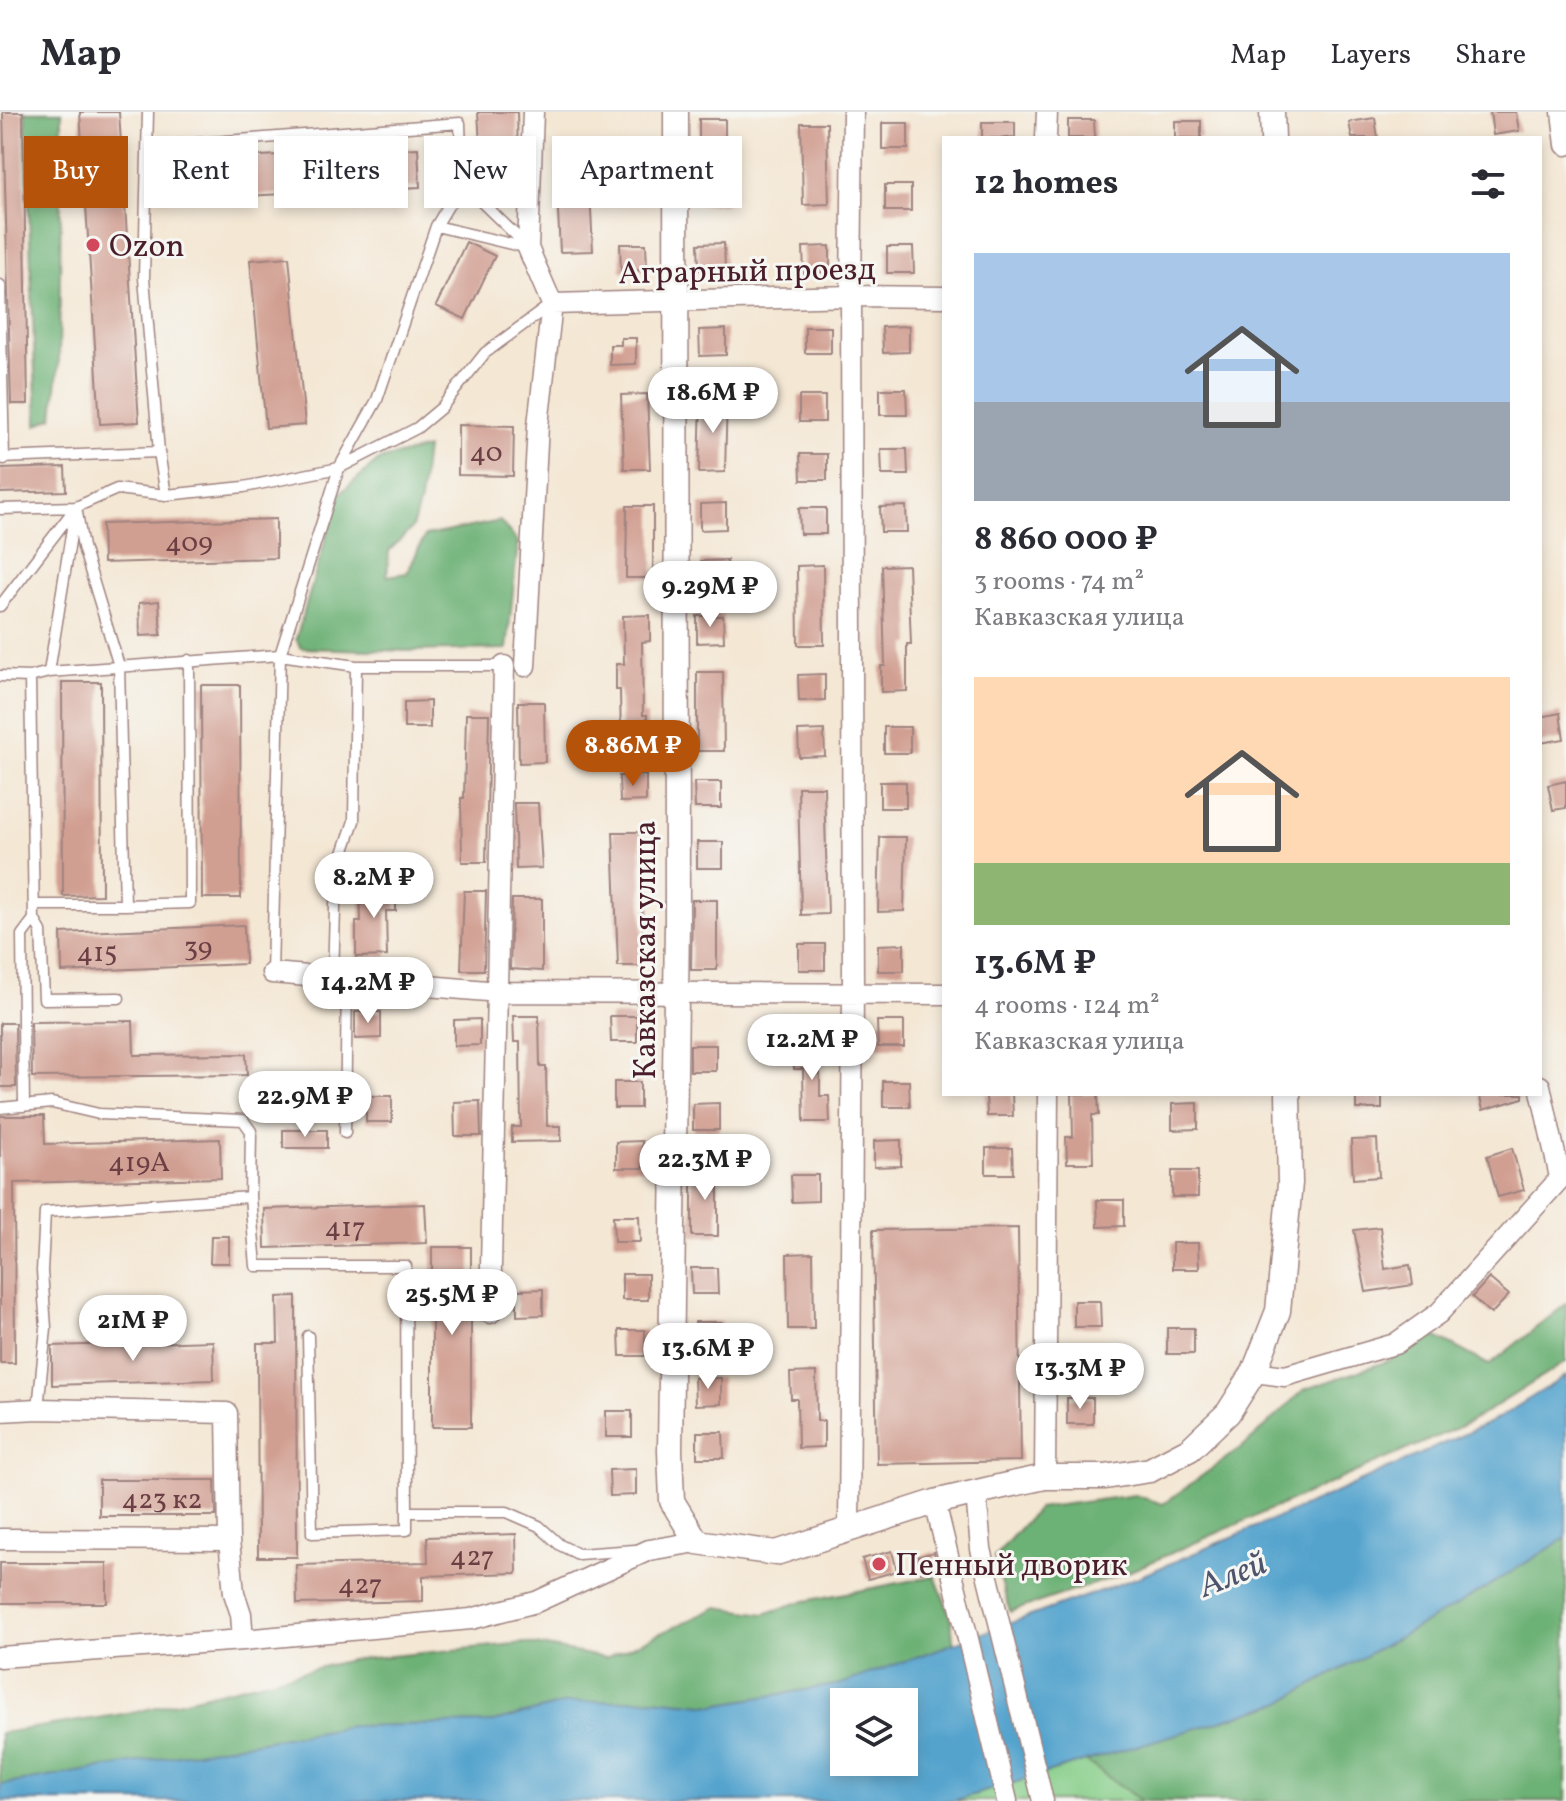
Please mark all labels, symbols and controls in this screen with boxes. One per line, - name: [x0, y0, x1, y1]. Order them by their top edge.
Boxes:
- text: Map: [40, 29, 121, 82]
- text: Map: [1230, 36, 1286, 75]
- text: Layers: [1330, 36, 1411, 75]
- text: Share: [1455, 36, 1526, 75]
- chip: Buy: [24, 136, 128, 208]
- chip: Rent: [144, 136, 258, 208]
- chip: Filters: [274, 136, 408, 208]
- chip: New: [424, 136, 536, 208]
- chip: Apartment: [552, 136, 742, 208]
- text: 12 homes: [974, 161, 1118, 208]
- icon: filters: [1466, 162, 1510, 206]
- place label: Ozon: [109, 226, 185, 270]
- marker: Ozon: [84, 236, 102, 254]
- street label: Аграрный проезд: [618, 249, 876, 297]
- icon: home: [1170, 305, 1314, 449]
- pin: 18.6M ₽: [639, 367, 787, 435]
- text: 18.6M ₽: [666, 375, 760, 411]
- house number: 40: [470, 434, 502, 473]
- text: 8 860 000 ₽: [974, 517, 1158, 564]
- house number: 409: [165, 524, 213, 563]
- pin: 9.29M ₽: [636, 561, 784, 629]
- text: 3 rooms · 74 m²: [974, 564, 1144, 600]
- text: 9.29M ₽: [661, 569, 759, 605]
- text: Кавказская улица: [974, 600, 1185, 636]
- pin: 8.86M ₽: [559, 720, 707, 788]
- text: 8.86M ₽: [584, 728, 682, 764]
- icon: home: [1170, 729, 1314, 873]
- street label: Кавказская улица: [625, 820, 669, 1080]
- pin: 8.2M ₽: [309, 852, 439, 920]
- text: 8.2M ₽: [333, 860, 415, 896]
- house number: 39: [184, 929, 212, 968]
- house number: 415: [76, 934, 118, 973]
- text: 13.6M ₽: [974, 941, 1096, 988]
- pin: 14.2M ₽: [294, 957, 442, 1025]
- text: 14.2M ₽: [320, 965, 416, 1001]
- text: 4 rooms · 124 m²: [974, 988, 1160, 1024]
- pin: 12.2M ₽: [738, 1014, 886, 1082]
- text: 12.2M ₽: [765, 1022, 859, 1058]
- text: Кавказская улица: [974, 1024, 1185, 1060]
- pin: 22.9M ₽: [231, 1071, 379, 1139]
- text: 22.9M ₽: [257, 1079, 353, 1115]
- pin: 22.3M ₽: [631, 1134, 779, 1202]
- text: 22.3M ₽: [657, 1142, 753, 1178]
- house number: 419А: [108, 1144, 170, 1183]
- house number: 417: [324, 1209, 366, 1248]
- pin: 25.5M ₽: [378, 1269, 526, 1337]
- text: 25.5M ₽: [405, 1277, 499, 1313]
- pin: 21M ₽: [77, 1295, 189, 1363]
- text: 21M ₽: [97, 1303, 169, 1339]
- pin: 13.6M ₽: [634, 1323, 782, 1391]
- text: 13.6M ₽: [661, 1331, 755, 1367]
- pin: 13.3M ₽: [1006, 1343, 1154, 1411]
- text: 13.3M ₽: [1034, 1351, 1126, 1387]
- house number: 423 к2: [122, 1481, 202, 1520]
- house number: 427: [450, 1538, 494, 1577]
- water label: Алей: [1191, 1541, 1274, 1611]
- place label: Пенный дворик: [895, 1545, 1128, 1589]
- marker: Пенный дворик: [870, 1555, 888, 1573]
- house number: 427: [338, 1566, 382, 1605]
- map controls: [830, 1688, 918, 1776]
- button: layers: [830, 1688, 918, 1776]

